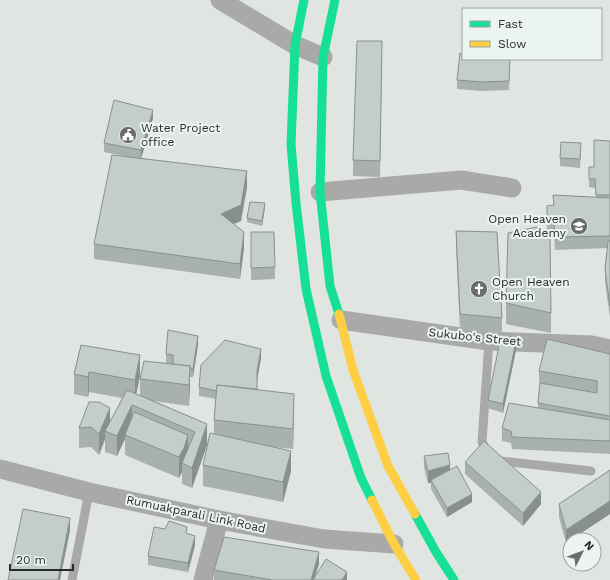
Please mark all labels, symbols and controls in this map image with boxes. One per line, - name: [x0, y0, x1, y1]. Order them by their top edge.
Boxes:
- legend: [462, 8, 602, 60]
- text: Fast: [498, 17, 523, 31]
- text: Slow: [498, 37, 526, 51]
- place label: Water Project office: [141, 121, 220, 149]
- public building icon: Water Project office: [118, 125, 138, 145]
- place label: Open Heaven Academy: [488, 212, 567, 240]
- school or university icon: Open Heaven Academy: [569, 216, 589, 236]
- place label: Open Heaven Church: [492, 275, 570, 303]
- church icon: Open Heaven Church: [469, 279, 489, 299]
- street label: Sukubo's Street: [428, 325, 522, 349]
- street label: Rumuakparali Link Road: [125, 492, 267, 536]
- north arrow: [562, 532, 602, 572]
- text: N: [582, 538, 597, 553]
- scale bar: [10, 546, 73, 572]
- text: 20 m: [16, 553, 46, 567]

